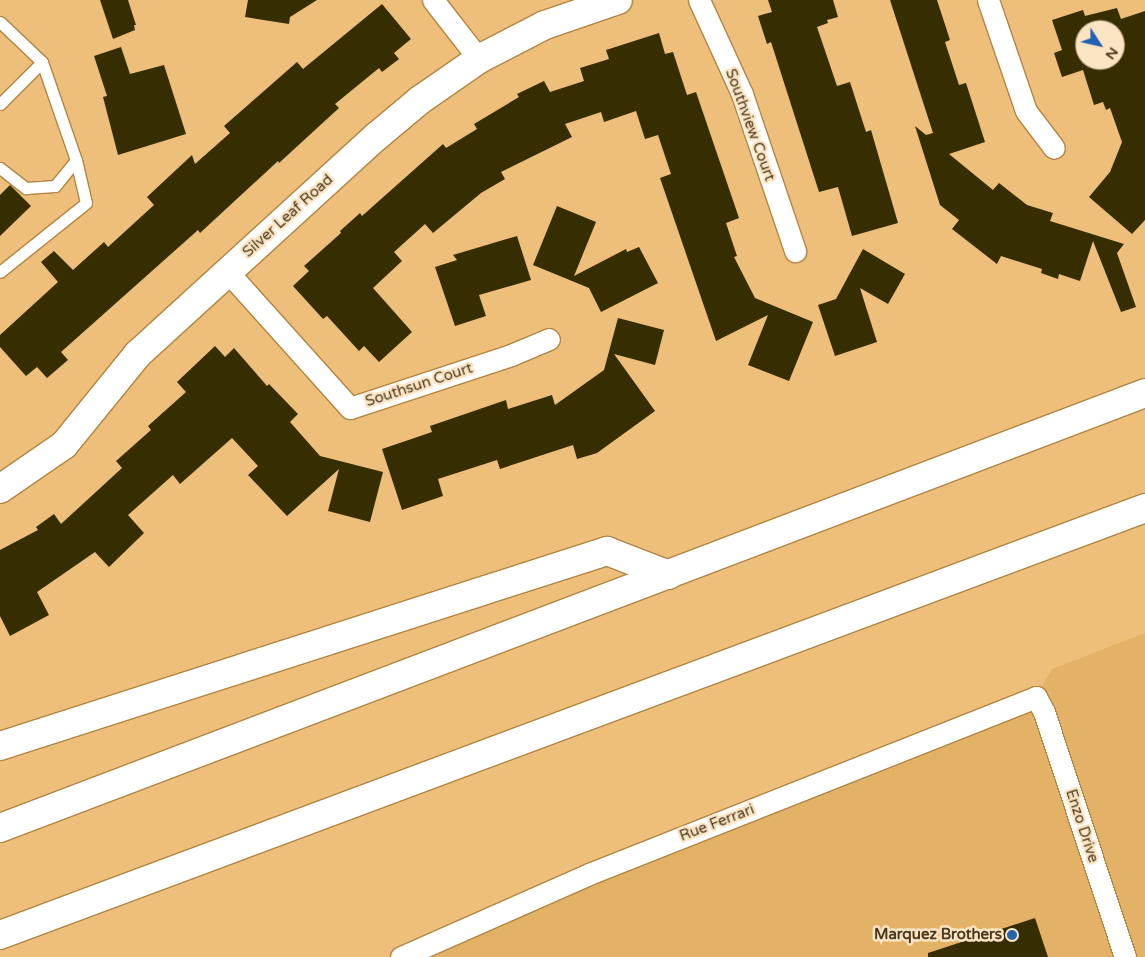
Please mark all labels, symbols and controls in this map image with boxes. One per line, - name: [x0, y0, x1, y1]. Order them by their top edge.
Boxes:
- north arrow: [1075, 20, 1125, 70]
- text: N: [1102, 44, 1122, 63]
- street label: Southview Court: [721, 66, 779, 184]
- street label: Silver Leaf Road: [239, 171, 337, 261]
- street label: Southsun Court: [363, 359, 475, 411]
- street label: Enzo Drive: [1062, 787, 1102, 865]
- street label: Rue Ferrari: [677, 801, 757, 845]
- place label: Marquez Brothers: [874, 926, 1002, 944]
- marker: Marquez Brothers: [1006, 929, 1018, 941]

